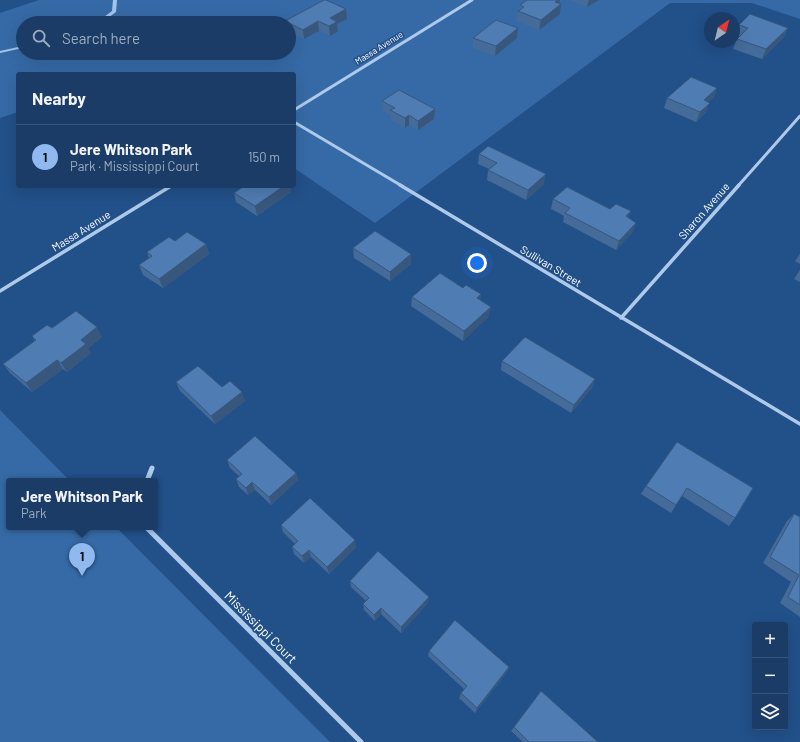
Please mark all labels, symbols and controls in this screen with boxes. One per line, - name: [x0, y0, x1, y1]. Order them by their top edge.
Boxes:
- north arrow: [704, 12, 740, 48]
- search box: [16, 16, 296, 60]
- icon: search: [30, 27, 52, 49]
- street label: Massa Avenue: [353, 28, 405, 67]
- text: Search here: [62, 29, 140, 47]
- text: Nearby: [32, 88, 86, 108]
- text: Jere Whitson Park: [70, 140, 192, 158]
- text: 1: [43, 149, 47, 165]
- text: 150 m: [248, 149, 280, 165]
- text: Park · Mississippi Court: [70, 158, 199, 174]
- street label: Sharon Avenue: [675, 180, 732, 242]
- street label: Massa Avenue: [49, 207, 113, 254]
- street label: Sullivan Street: [518, 242, 584, 289]
- your location: [467, 253, 487, 273]
- popup: [6, 478, 158, 530]
- text: Jere Whitson Park: [21, 487, 143, 505]
- text: Park: [21, 505, 46, 521]
- pin: 1: [69, 543, 95, 576]
- street label: Mississippi Court: [222, 588, 300, 666]
- map controls: [752, 622, 788, 730]
- button: +: [752, 622, 788, 658]
- button: −: [752, 658, 788, 694]
- button: layers: [752, 694, 788, 730]

